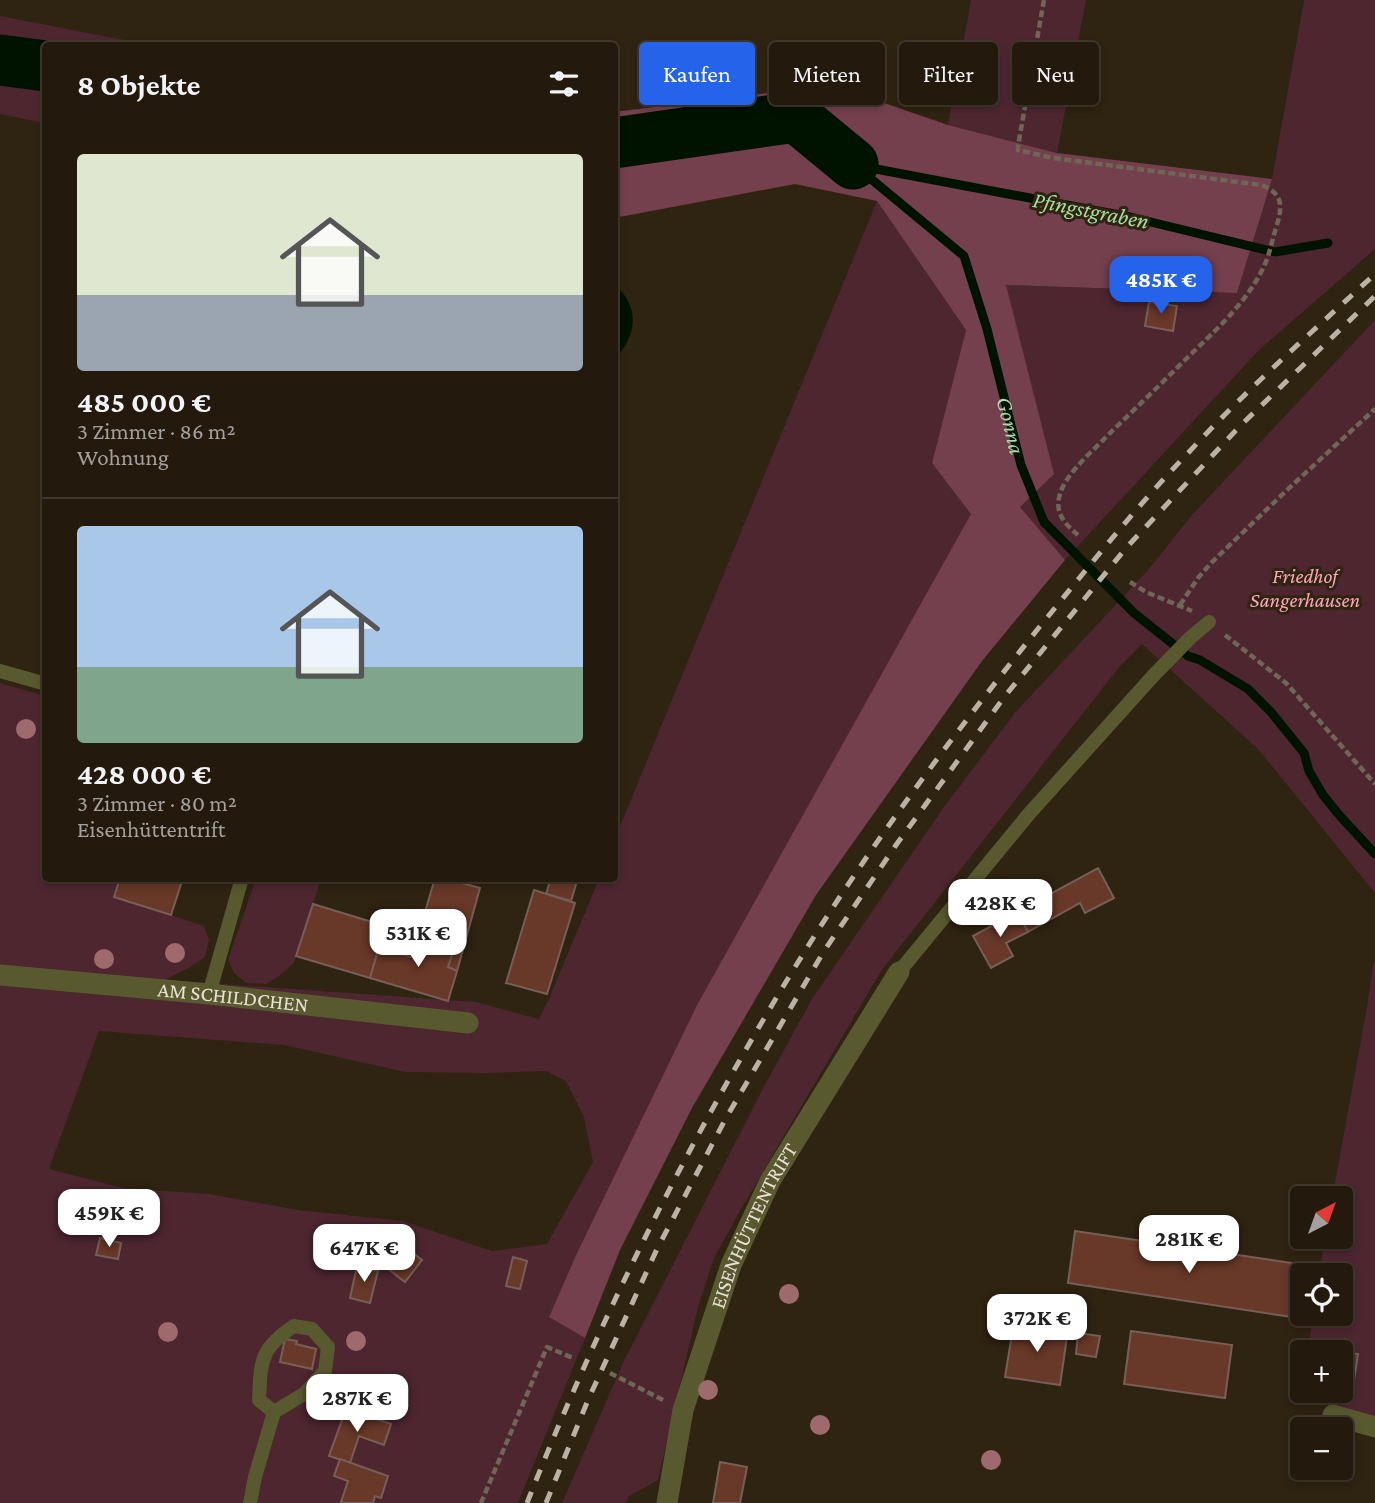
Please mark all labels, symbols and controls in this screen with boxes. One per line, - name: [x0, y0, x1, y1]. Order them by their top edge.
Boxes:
- chip: Kaufen: [639, 42, 755, 105]
- chip: Mieten: [769, 42, 885, 105]
- chip: Filter: [899, 42, 998, 105]
- chip: Neu: [1012, 42, 1099, 105]
- icon: filters: [545, 65, 583, 103]
- text: 8 Objekte: [77, 68, 200, 101]
- water label: Pfingstgraben: [1031, 186, 1151, 234]
- icon: home: [267, 199, 393, 325]
- pin: 485K €: [1104, 256, 1218, 316]
- text: 485K €: [1125, 266, 1197, 292]
- text: 485 000 €: [77, 385, 211, 418]
- water label: Gonna: [991, 394, 1031, 457]
- text: 3 Zimmer · 86 m²: [77, 418, 235, 444]
- text: Wohnung: [77, 444, 169, 470]
- park label: Friedhof Sangerhausen: [1250, 564, 1360, 612]
- icon: home: [267, 571, 393, 697]
- text: 428 000 €: [77, 757, 212, 790]
- text: 3 Zimmer · 80 m²: [77, 790, 237, 816]
- text: Eisenhüttentrift: [77, 816, 225, 842]
- pin: 428K €: [943, 880, 1057, 939]
- text: 428K €: [964, 889, 1036, 915]
- pin: 531K €: [361, 909, 475, 969]
- text: 531K €: [386, 919, 450, 945]
- street label: AM SCHILDCHEN: [156, 977, 310, 1017]
- street label: EISENHÜTTENTRIFT: [705, 1138, 803, 1311]
- north arrow: [1290, 1186, 1353, 1250]
- map controls: [1290, 1186, 1353, 1480]
- pin: 459K €: [52, 1190, 166, 1249]
- text: 459K €: [74, 1199, 144, 1225]
- pin: 281K €: [1132, 1216, 1246, 1275]
- pin: 647K €: [307, 1224, 421, 1284]
- text: 281K €: [1155, 1225, 1223, 1251]
- text: 647K €: [329, 1234, 399, 1260]
- button: locate: [1290, 1263, 1353, 1326]
- pin: 372K €: [980, 1294, 1094, 1354]
- text: 372K €: [1003, 1304, 1071, 1330]
- button: +: [1290, 1340, 1353, 1403]
- pin: 287K €: [300, 1374, 414, 1434]
- text: 287K €: [322, 1384, 392, 1410]
- button: −: [1290, 1417, 1353, 1480]

